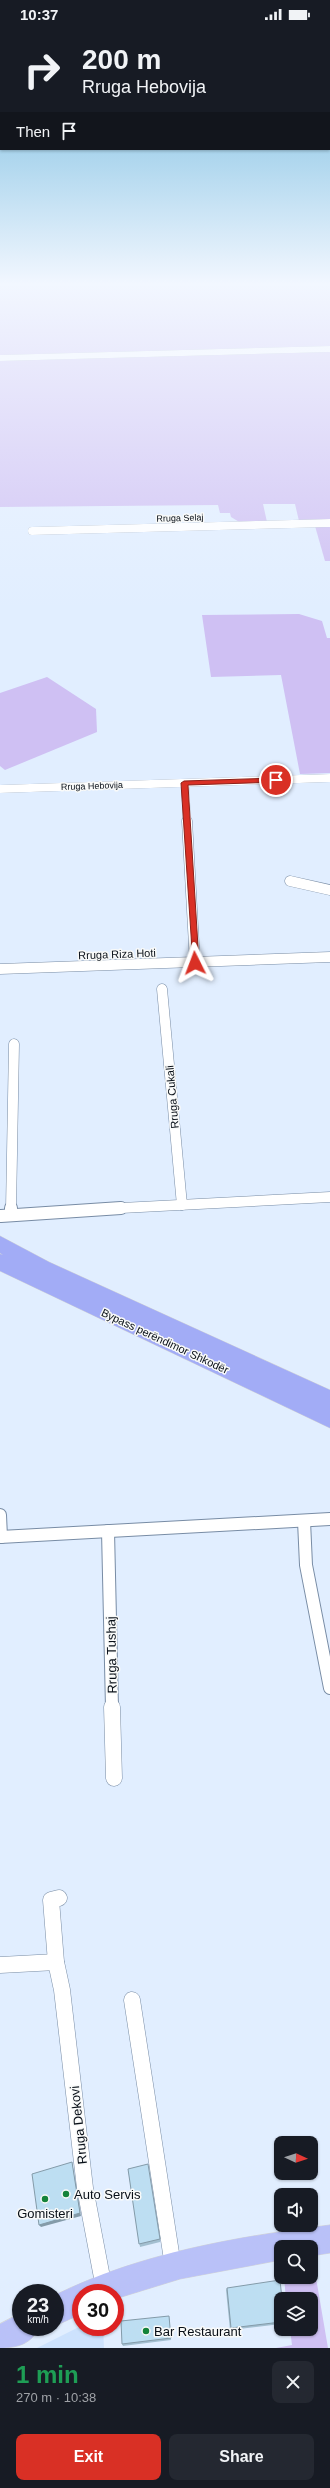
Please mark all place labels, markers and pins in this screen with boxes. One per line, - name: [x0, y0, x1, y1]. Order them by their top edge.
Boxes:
- pin: [259, 763, 293, 797]
- place label: Auto Servis: [74, 2187, 141, 2202]
- marker: Auto Servis: [61, 2189, 71, 2199]
- marker: Gomisteri: [40, 2194, 50, 2204]
- place label: Gomisteri: [17, 2206, 73, 2221]
- place label: Bar Restaurant: [154, 2324, 242, 2339]
- marker: Bar Restaurant: [141, 2326, 151, 2336]

